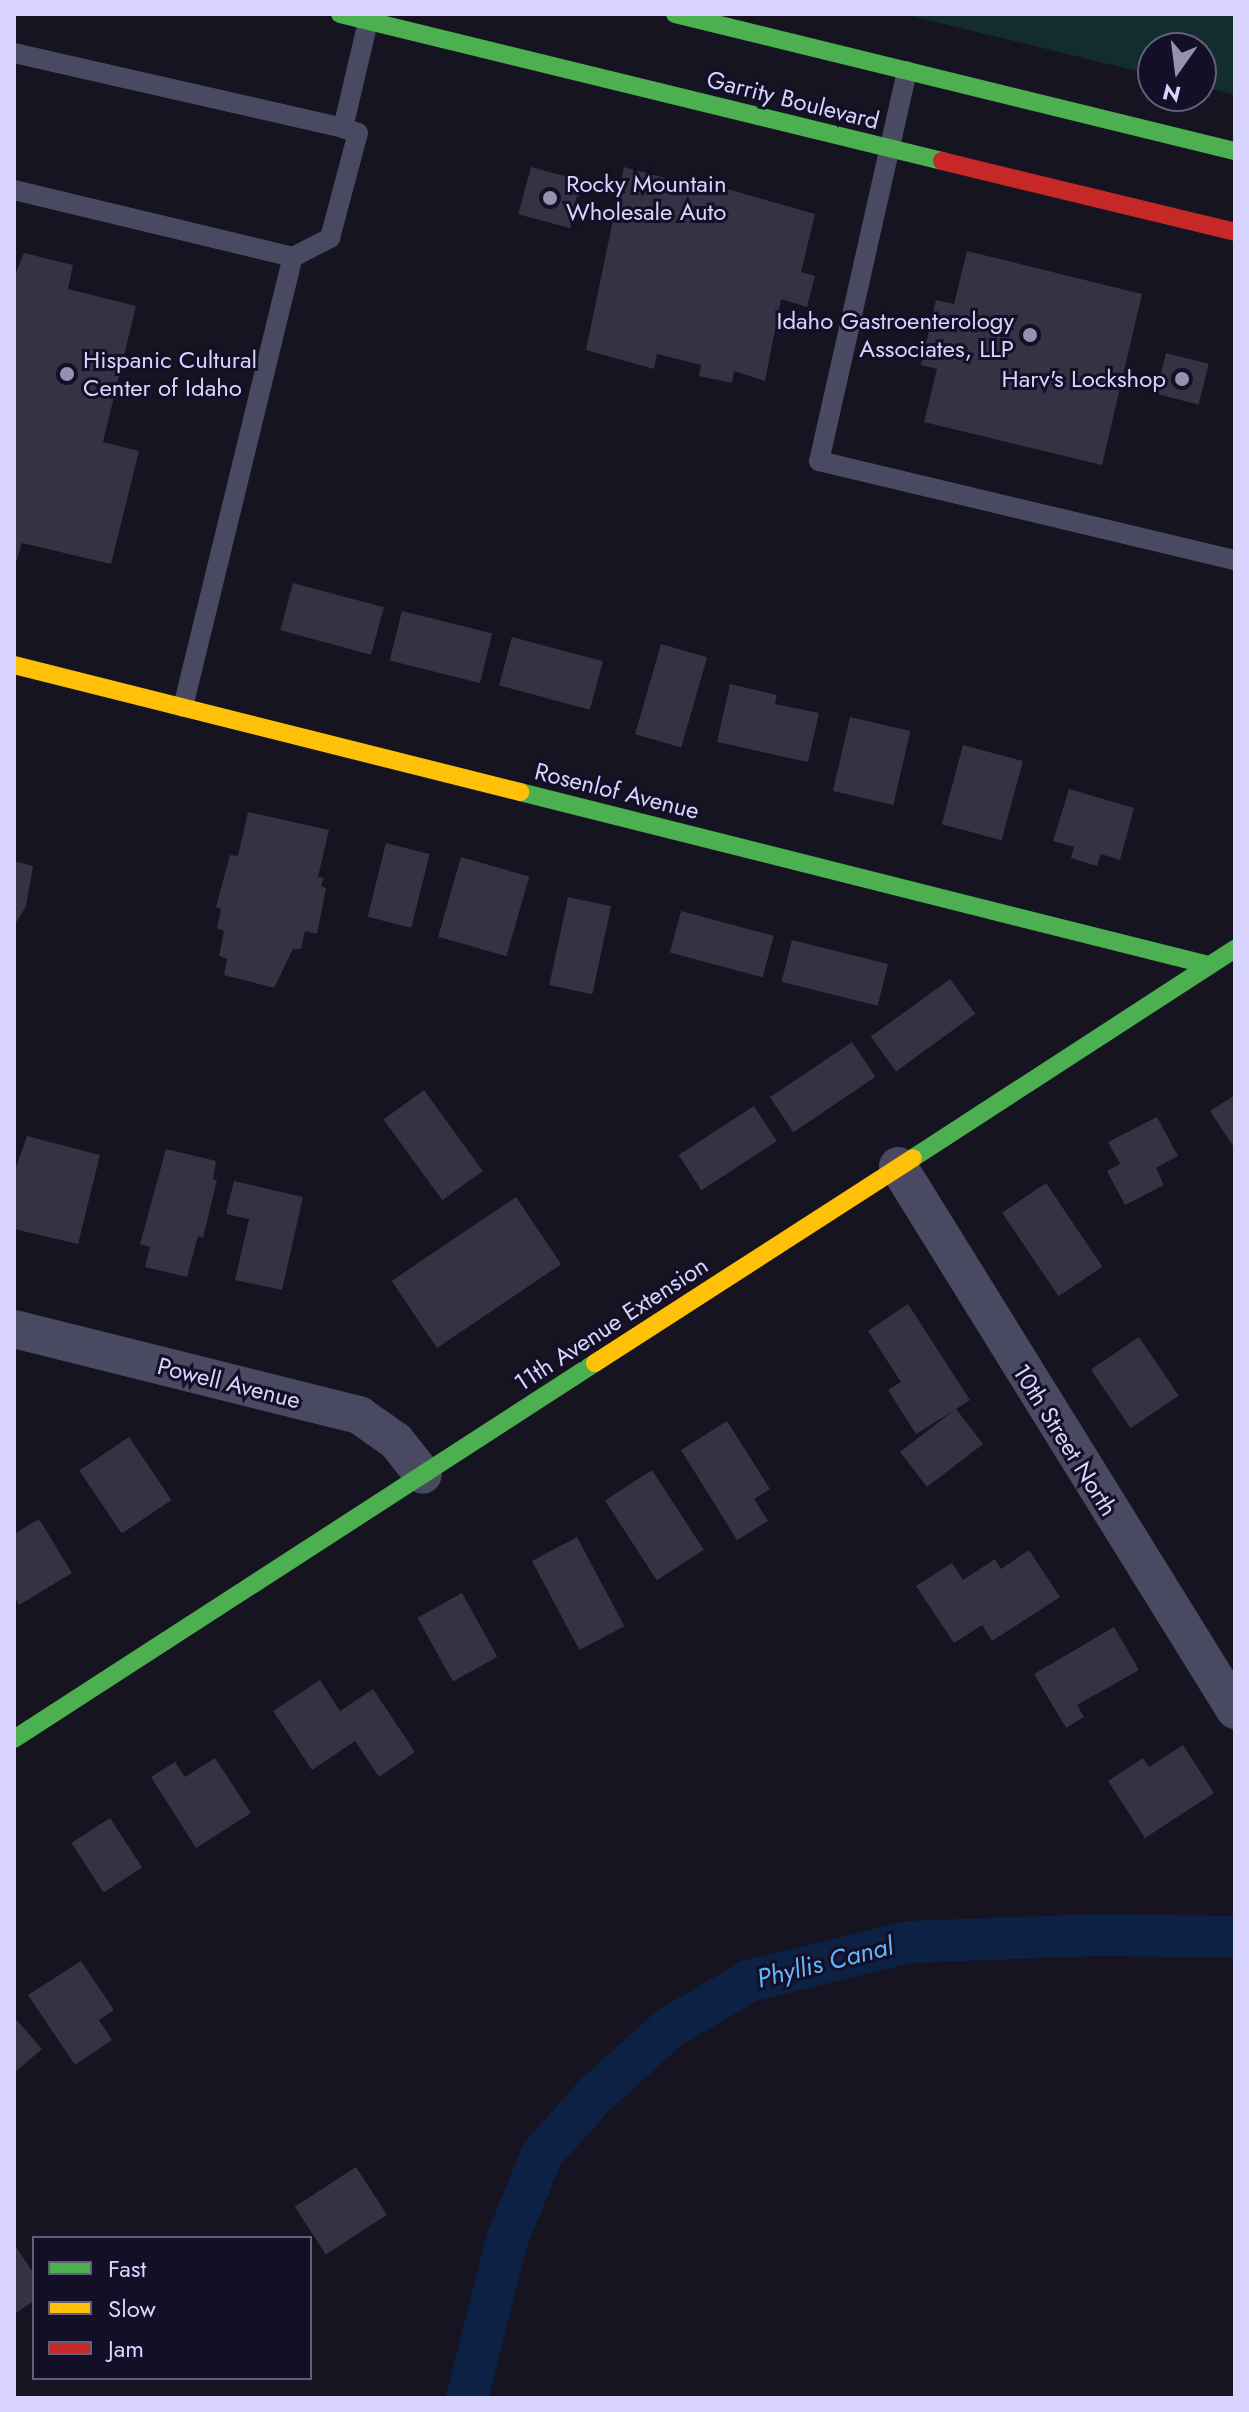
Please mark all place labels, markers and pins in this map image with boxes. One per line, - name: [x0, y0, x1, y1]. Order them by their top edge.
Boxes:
- place label: Rocky Mountain Wholesale Auto: [566, 170, 727, 226]
- marker: Rocky Mountain Wholesale Auto: [541, 189, 559, 207]
- place label: Idaho Gastroenterology Associates, LLP: [777, 307, 1014, 363]
- marker: Idaho Gastroenterology Associates, LLP: [1021, 326, 1039, 344]
- place label: Hispanic Cultural Center of Idaho: [83, 346, 257, 402]
- marker: Hispanic Cultural Center of Idaho: [58, 365, 76, 383]
- place label: Harv's Lockshop: [1001, 365, 1166, 393]
- marker: Harv's Lockshop: [1173, 370, 1191, 388]

